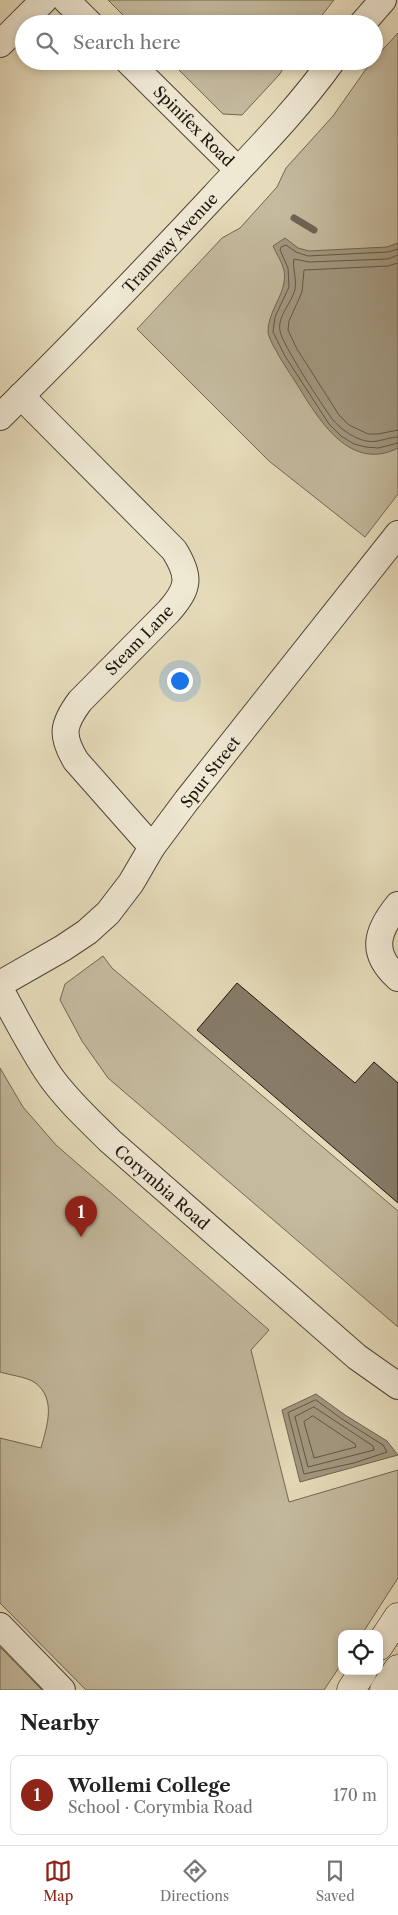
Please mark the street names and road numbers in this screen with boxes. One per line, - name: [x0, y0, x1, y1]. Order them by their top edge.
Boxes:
- street label: Spinifex Road: [149, 81, 239, 171]
- street label: Tramway Avenue: [118, 189, 222, 297]
- street label: Steam Lane: [101, 601, 177, 679]
- street label: Spur Street: [176, 732, 244, 812]
- street label: Corymbia Road: [110, 1140, 214, 1234]

